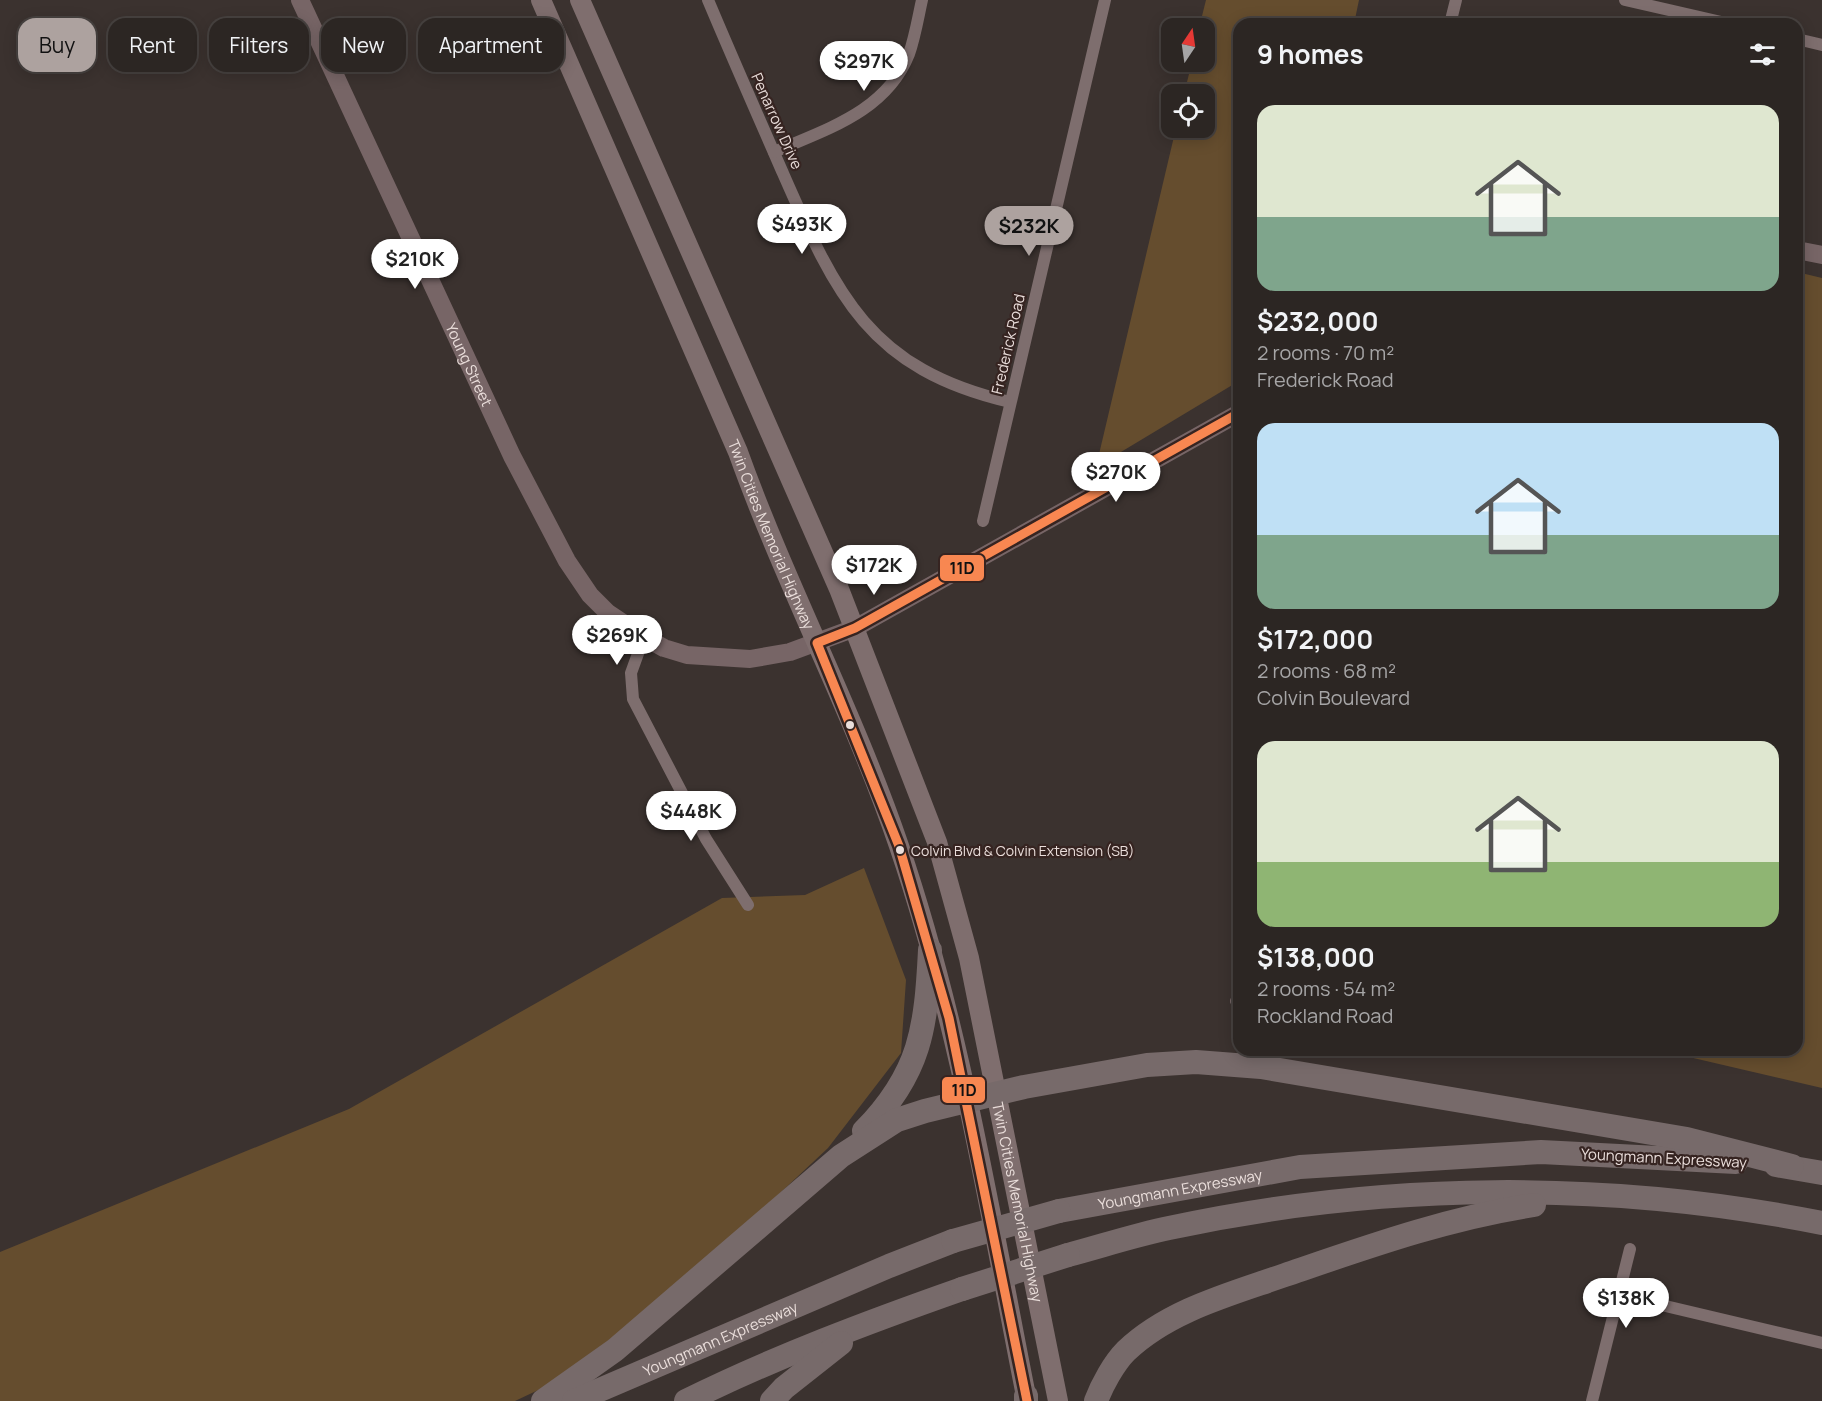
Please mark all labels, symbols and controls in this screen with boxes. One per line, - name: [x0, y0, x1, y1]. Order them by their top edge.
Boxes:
- chip: Buy: [18, 18, 96, 72]
- chip: Rent: [108, 18, 197, 72]
- chip: Filters: [209, 18, 309, 72]
- chip: New: [321, 18, 406, 72]
- chip: Apartment: [418, 18, 564, 72]
- north arrow: [1161, 18, 1215, 72]
- map controls: [1161, 18, 1215, 138]
- text: 9 homes: [1257, 36, 1364, 72]
- icon: filters: [1746, 38, 1779, 71]
- pin: $297K: [822, 41, 906, 92]
- text: $297K: [834, 47, 894, 74]
- street label: Penarrow Drive: [746, 69, 808, 173]
- button: locate: [1161, 84, 1215, 138]
- icon: home: [1464, 144, 1572, 252]
- pin: $493K: [760, 204, 844, 255]
- pin: $232K: [987, 206, 1071, 257]
- text: $493K: [771, 210, 833, 237]
- text: $232K: [999, 212, 1059, 239]
- pin: $210K: [373, 239, 457, 290]
- text: $210K: [385, 245, 445, 272]
- street label: Frederick Road: [986, 292, 1030, 396]
- text: $232,000: [1257, 303, 1379, 339]
- street label: Young Street: [441, 319, 498, 410]
- text: 2 rooms · 70 m²: [1257, 339, 1394, 366]
- text: Frederick Road: [1257, 366, 1394, 393]
- street label: Twin Cities Memorial Highway: [723, 436, 820, 633]
- pin: $270K: [1074, 452, 1158, 503]
- text: $270K: [1085, 458, 1147, 485]
- icon: home: [1464, 462, 1572, 570]
- pin: $172K: [832, 545, 916, 596]
- text: $172K: [846, 551, 902, 578]
- line badge: 11D: [939, 554, 985, 582]
- text: 11D: [949, 557, 975, 579]
- pin: $269K: [575, 615, 659, 666]
- text: $269K: [586, 621, 648, 648]
- text: $172,000: [1257, 621, 1373, 657]
- text: 2 rooms · 68 m²: [1257, 657, 1396, 684]
- text: Colvin Boulevard: [1257, 684, 1410, 711]
- unlabelled marker: [844, 719, 856, 731]
- icon: home: [1464, 780, 1572, 888]
- pin: $448K: [649, 791, 733, 842]
- text: $448K: [660, 797, 722, 824]
- place label: Colvin Blvd & Colvin Extension (SB): [911, 841, 1134, 860]
- marker: Colvin Blvd & Colvin Extension (SB): [894, 844, 906, 856]
- text: $138,000: [1257, 939, 1375, 975]
- text: 2 rooms · 54 m²: [1257, 975, 1395, 1002]
- text: Rockland Road: [1257, 1002, 1393, 1029]
- line badge: 11D: [941, 1076, 986, 1104]
- text: 11D: [951, 1079, 977, 1101]
- street label: Twin Cities Memorial Highway: [988, 1100, 1048, 1304]
- street label: Youngmann Expressway: [1580, 1143, 1748, 1173]
- street label: Youngmann Expressway: [1096, 1164, 1264, 1214]
- pin: $138K: [1584, 1278, 1668, 1329]
- text: $138K: [1597, 1284, 1655, 1311]
- street label: Youngmann Expressway: [640, 1296, 801, 1381]

